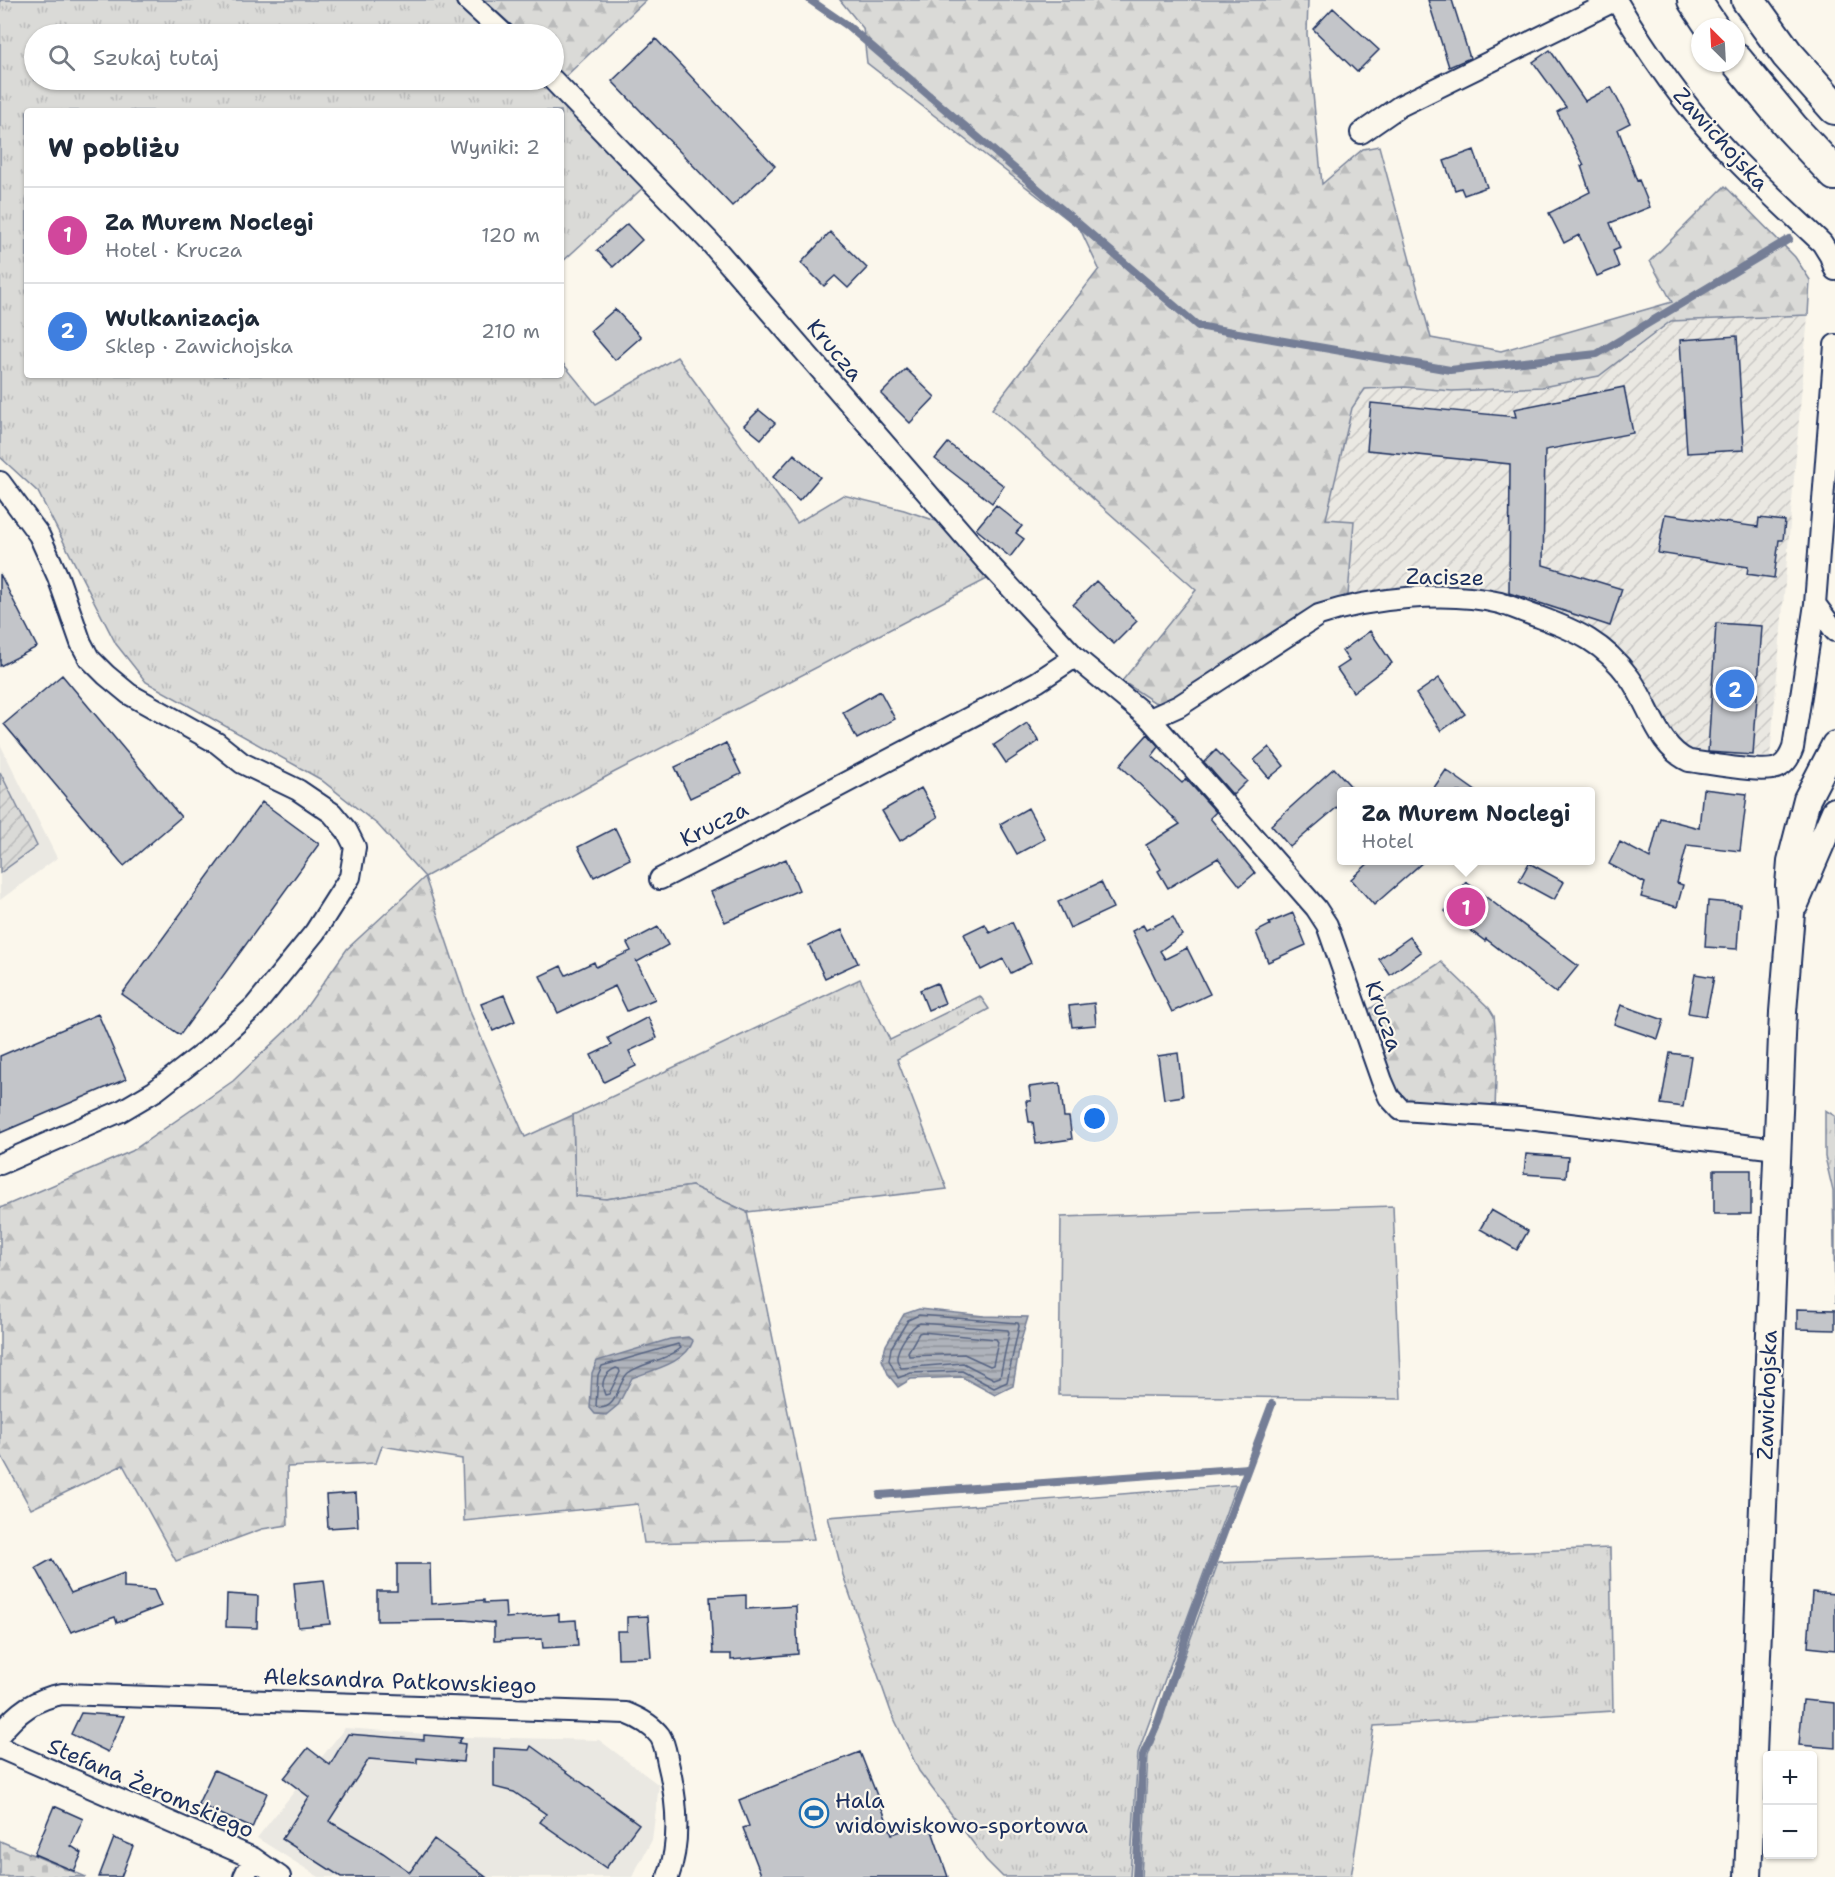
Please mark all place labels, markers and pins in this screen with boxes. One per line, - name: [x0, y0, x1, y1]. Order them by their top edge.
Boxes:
- pin: 2: [1716, 666, 1754, 712]
- pin: 1: [1446, 884, 1486, 930]
- place label: Hala widowiskowo-sportowa: [835, 1786, 1088, 1840]
- sports icon: Hala widowiskowo-sportowa: [798, 1797, 830, 1829]

